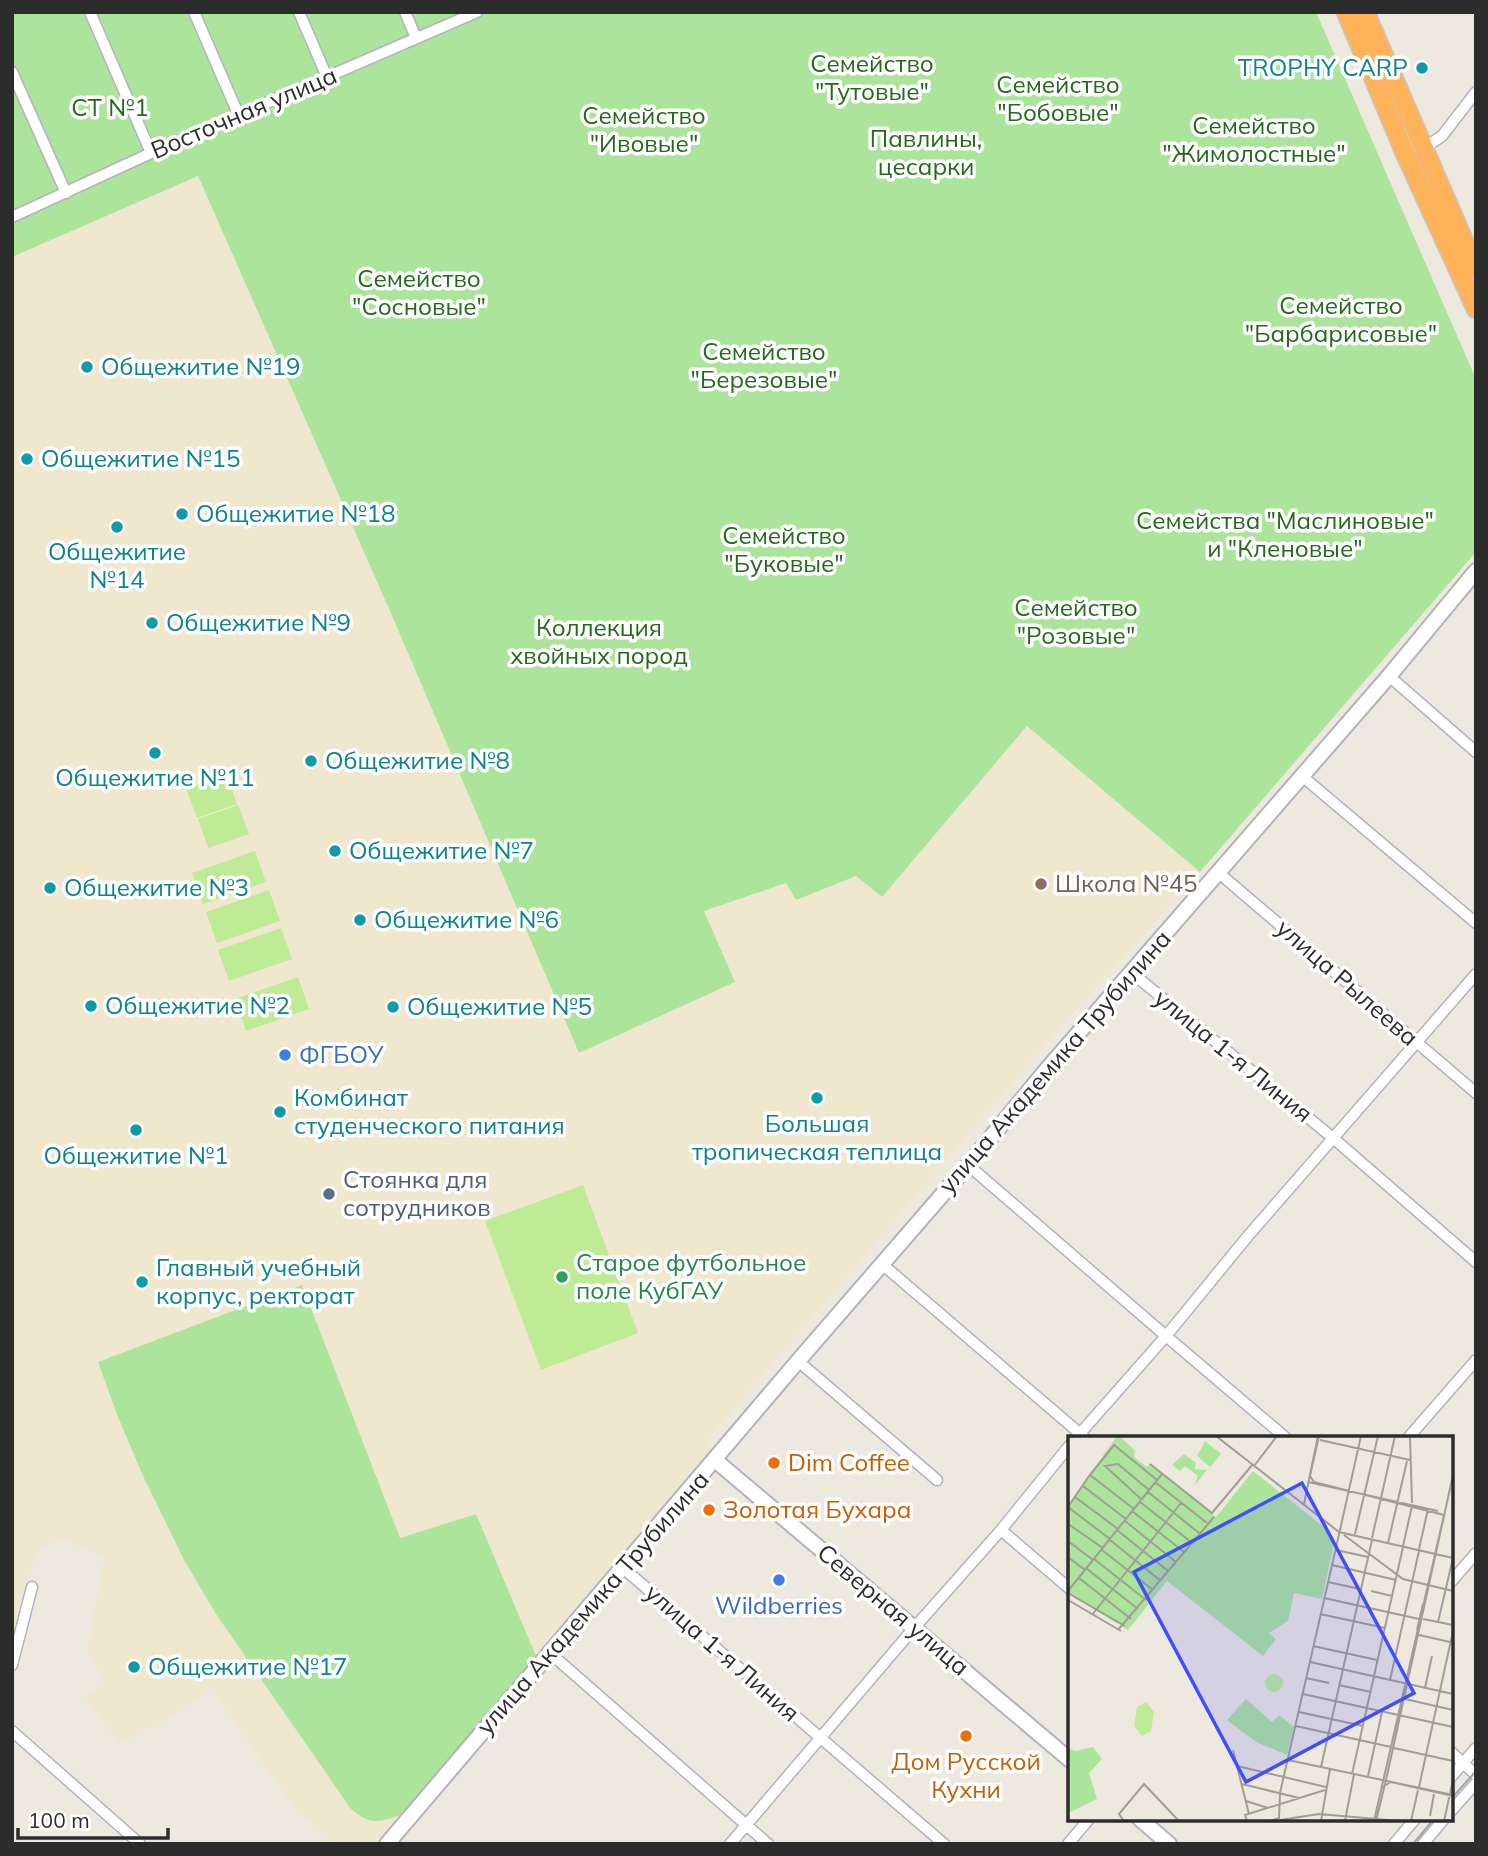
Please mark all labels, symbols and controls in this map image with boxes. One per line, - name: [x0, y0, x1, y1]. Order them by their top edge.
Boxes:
- park label: Семейство "Тутовые": [810, 48, 934, 106]
- place label: TROPHY CARP: [1238, 52, 1408, 82]
- street label: Восточная улица: [146, 59, 341, 165]
- marker: TROPHY CARP: [1414, 60, 1430, 76]
- park label: Семейство "Бобовые": [996, 69, 1120, 127]
- park label: СТ №1: [71, 92, 149, 122]
- park label: Семейство "Ивовые": [582, 100, 706, 158]
- park label: Семейство "Жимолостные": [1162, 110, 1346, 168]
- park label: Павлины, цесарки: [870, 123, 982, 181]
- park label: Семейство "Сосновые": [352, 263, 486, 321]
- park label: Семейство "Барбарисовые": [1245, 290, 1437, 348]
- park label: Семейство "Березовые": [691, 336, 837, 394]
- place label: Общежитие №19: [101, 351, 300, 381]
- marker: Общежитие №19: [79, 359, 95, 375]
- place label: Общежитие №15: [41, 443, 240, 473]
- marker: Общежитие №15: [19, 451, 35, 467]
- place label: Общежитие №18: [196, 498, 395, 528]
- park label: Семейства "Маслиновые" и "Кленовые": [1136, 505, 1434, 563]
- marker: Общежитие №18: [174, 506, 190, 522]
- marker: Общежитие №14: [109, 519, 125, 535]
- park label: Семейство "Буковые": [722, 520, 846, 578]
- place label: Общежитие №14: [48, 536, 186, 594]
- park label: Семейство "Розовые": [1014, 592, 1138, 650]
- place label: Общежитие №9: [166, 607, 351, 637]
- park label: Коллекция хвойных пород: [510, 612, 688, 670]
- marker: Общежитие №9: [144, 615, 160, 631]
- marker: Общежитие №11: [147, 745, 163, 761]
- place label: Общежитие №8: [325, 745, 510, 775]
- marker: Общежитие №8: [303, 753, 319, 769]
- place label: Общежитие №11: [55, 762, 255, 792]
- place label: Общежитие №7: [349, 835, 534, 865]
- marker: Общежитие №7: [327, 843, 343, 859]
- place label: Школа №45: [1055, 868, 1197, 898]
- place label: Общежитие №3: [64, 872, 249, 902]
- marker: Школа №45: [1033, 876, 1049, 892]
- marker: Общежитие №3: [42, 880, 58, 896]
- place label: Общежитие №6: [374, 904, 559, 934]
- marker: Общежитие №6: [352, 912, 368, 928]
- street label: улица Рылеева: [1271, 912, 1425, 1052]
- street label: улица Академика Трубилина: [932, 923, 1177, 1199]
- street label: улица 1-я Линия: [1149, 982, 1319, 1128]
- place label: Общежитие №2: [105, 990, 290, 1020]
- place label: Общежитие №5: [407, 991, 592, 1021]
- marker: Общежитие №2: [83, 998, 99, 1014]
- marker: Общежитие №5: [385, 999, 401, 1015]
- place label: ФГБОУ: [299, 1039, 383, 1069]
- marker: ФГБОУ: [277, 1047, 293, 1063]
- place label: Комбинат студенческого питания: [294, 1082, 565, 1140]
- marker: Большая тропическая теплица: [809, 1090, 825, 1106]
- marker: Комбинат студенческого питания: [272, 1104, 288, 1120]
- place label: Большая тропическая теплица: [692, 1108, 942, 1166]
- marker: Общежитие №1: [128, 1122, 144, 1138]
- place label: Общежитие №1: [44, 1140, 228, 1170]
- place label: Стоянка для сотрудников: [343, 1164, 491, 1222]
- marker: Стоянка для сотрудников: [321, 1186, 337, 1202]
- place label: Старое футбольное поле КубГАУ: [576, 1247, 806, 1305]
- place label: Главный учебный корпус, ректорат: [156, 1252, 361, 1310]
- marker: Старое футбольное поле КубГАУ: [554, 1269, 570, 1285]
- marker: Главный учебный корпус, ректорат: [134, 1274, 150, 1290]
- inset map: [1068, 1436, 1453, 1821]
- place label: Dim Coffee: [788, 1447, 910, 1477]
- marker: Dim Coffee: [766, 1455, 782, 1471]
- street label: улица Академика Трубилина: [470, 1464, 715, 1740]
- place label: Золотая Бухара: [723, 1494, 911, 1524]
- marker: Золотая Бухара: [701, 1502, 717, 1518]
- street label: Северная улица: [812, 1537, 976, 1682]
- marker: Wildberries: [771, 1572, 787, 1588]
- street label: улица 1-я Линия: [639, 1577, 806, 1727]
- place label: Wildberries: [715, 1590, 843, 1620]
- place label: Общежитие №17: [148, 1651, 347, 1681]
- marker: Общежитие №17: [126, 1659, 142, 1675]
- marker: Дом Русской Кухни: [958, 1728, 974, 1744]
- place label: Дом Русской Кухни: [891, 1746, 1041, 1804]
- scale bar: [18, 1797, 168, 1841]
- text: 100 m: [28, 1807, 90, 1833]

